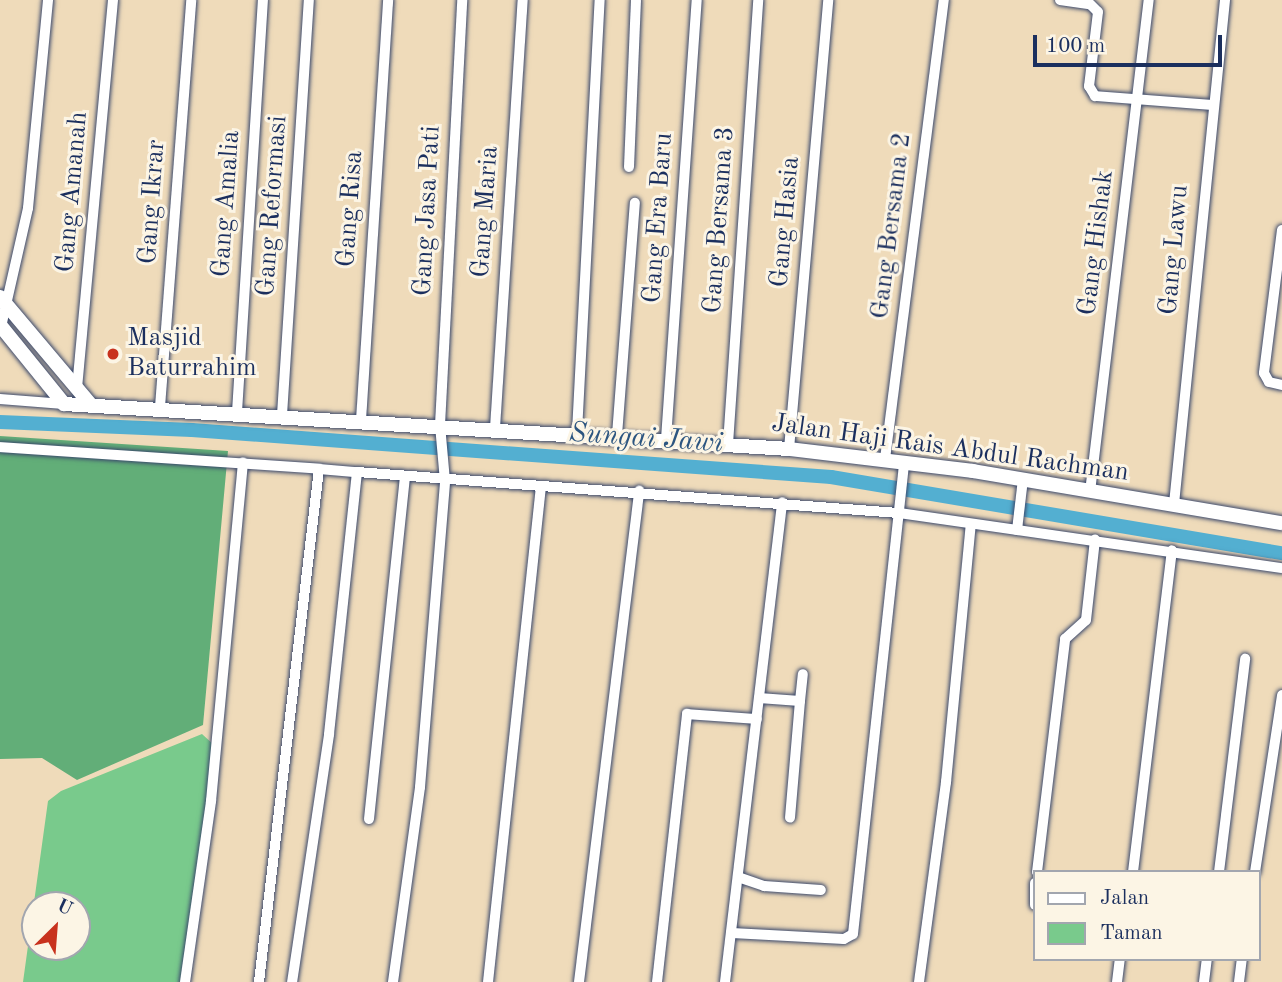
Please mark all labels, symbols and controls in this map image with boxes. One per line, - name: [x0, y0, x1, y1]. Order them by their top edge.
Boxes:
- scale bar: [1037, 21, 1226, 65]
- text: 100 m: [1046, 36, 1105, 57]
- street label: Gang Amanah: [50, 110, 96, 274]
- street label: Gang Reformasi: [251, 114, 295, 298]
- street label: Gang Jasa Pati: [408, 125, 448, 297]
- street label: Gang Bersama 3: [698, 125, 742, 315]
- street label: Gang Amalia: [206, 130, 248, 278]
- street label: Gang Bersama 2: [865, 131, 919, 321]
- street label: Gang Era Baru: [637, 132, 681, 304]
- street label: Gang Ikrar: [133, 139, 173, 265]
- street label: Gang Maria: [466, 145, 506, 279]
- street label: Gang Risa: [331, 150, 371, 268]
- street label: Gang Hasia: [765, 155, 807, 289]
- street label: Gang Hishak: [1073, 169, 1121, 317]
- street label: Gang Lawu: [1154, 184, 1196, 316]
- place label: Masjid Baturrahim: [127, 323, 257, 384]
- marker: Masjid Baturrahim: [105, 346, 121, 362]
- street label: Jalan Haji Rais Abdul Rachman: [769, 408, 1131, 490]
- water label: Sungai Jawi: [568, 417, 724, 461]
- legend: [1034, 870, 1261, 961]
- text: Jalan: [1100, 888, 1149, 909]
- north arrow: [21, 891, 91, 961]
- text: U: [53, 897, 75, 920]
- text: Taman: [1100, 923, 1163, 944]

